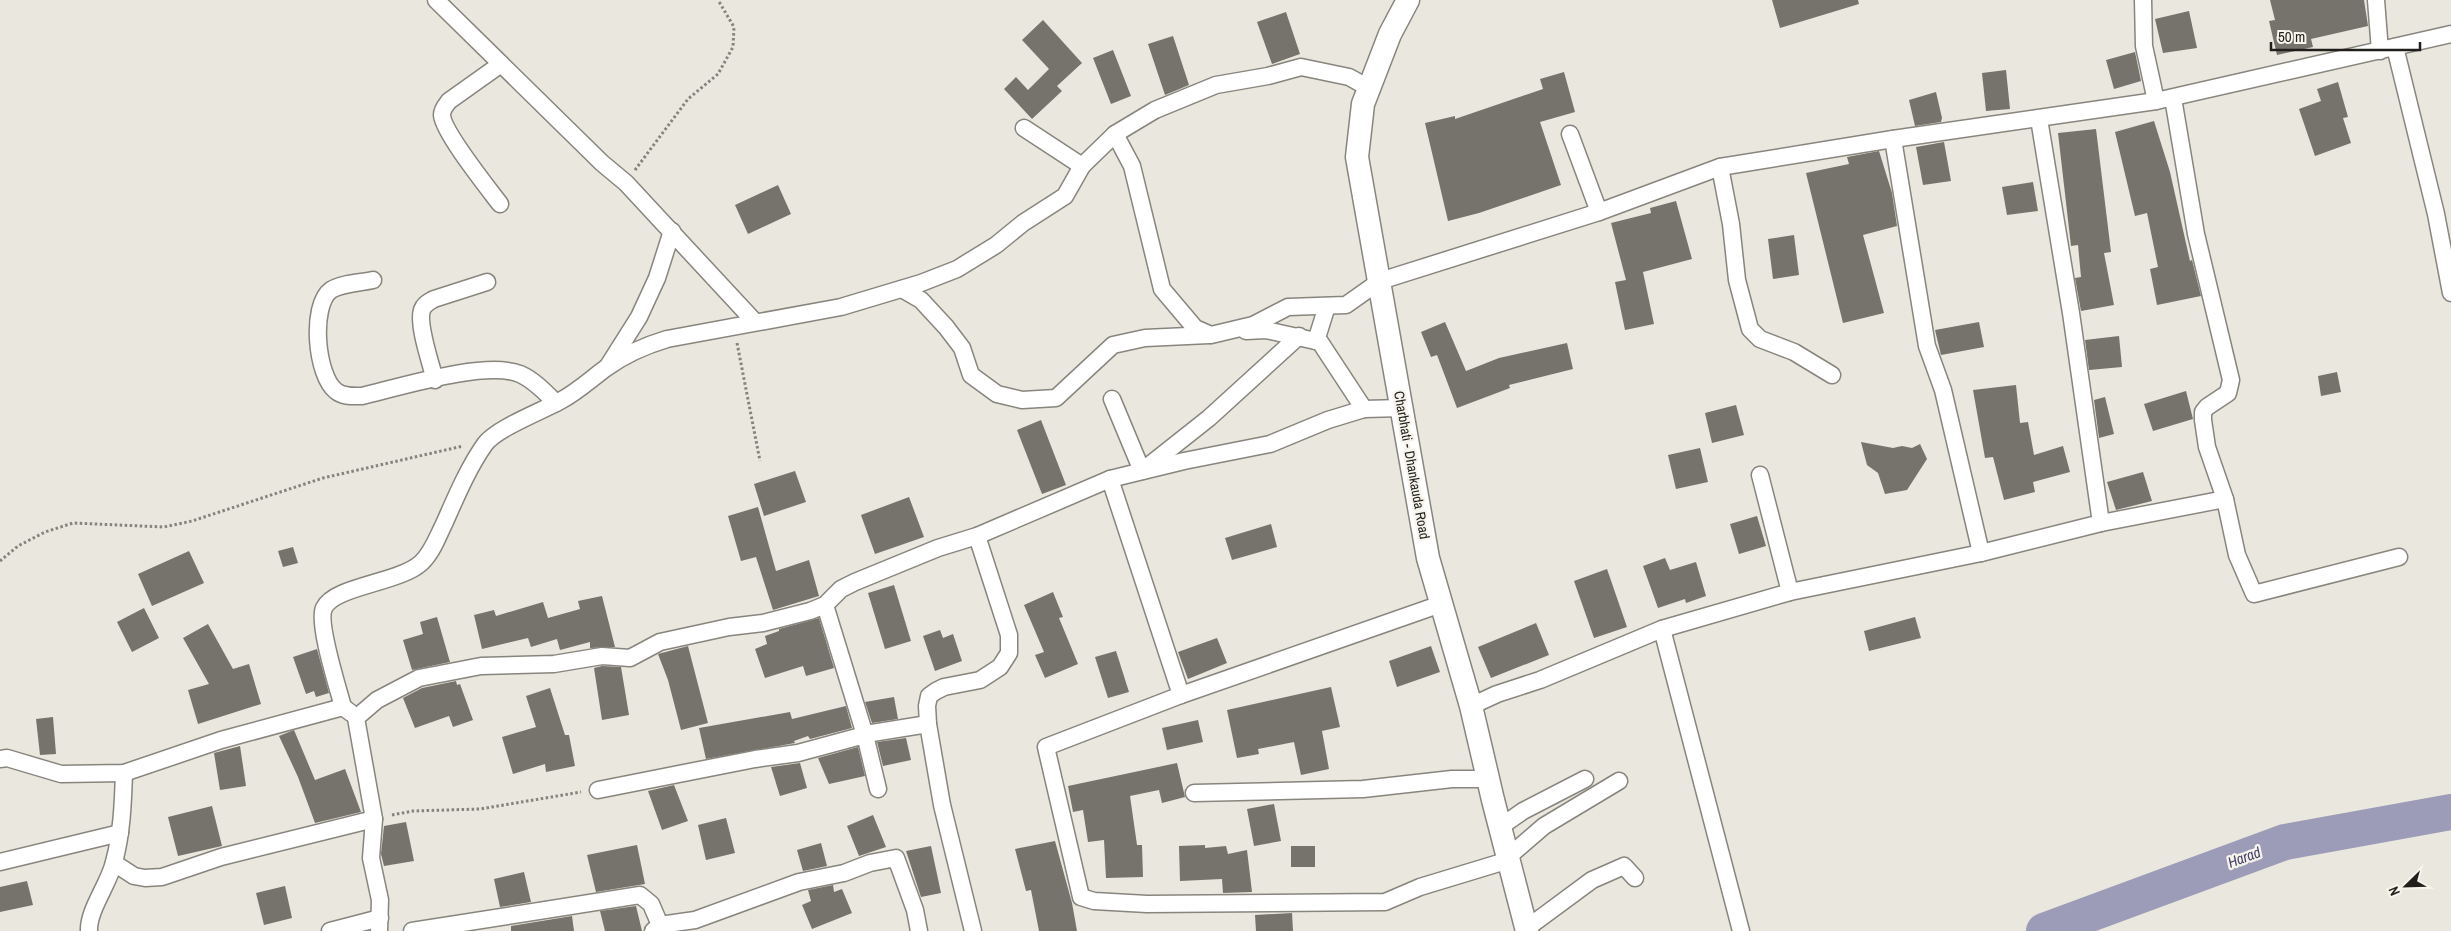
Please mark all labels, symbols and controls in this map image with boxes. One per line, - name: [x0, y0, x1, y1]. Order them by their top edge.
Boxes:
- scale bar: [2271, 20, 2420, 52]
- text: 50 m: [2278, 26, 2305, 47]
- street label: Charbhati - Dhankauda Road: [1390, 390, 1434, 540]
- water label: Harad: [2225, 841, 2263, 873]
- north arrow: [2381, 861, 2431, 911]
- text: N: [2384, 884, 2404, 898]

